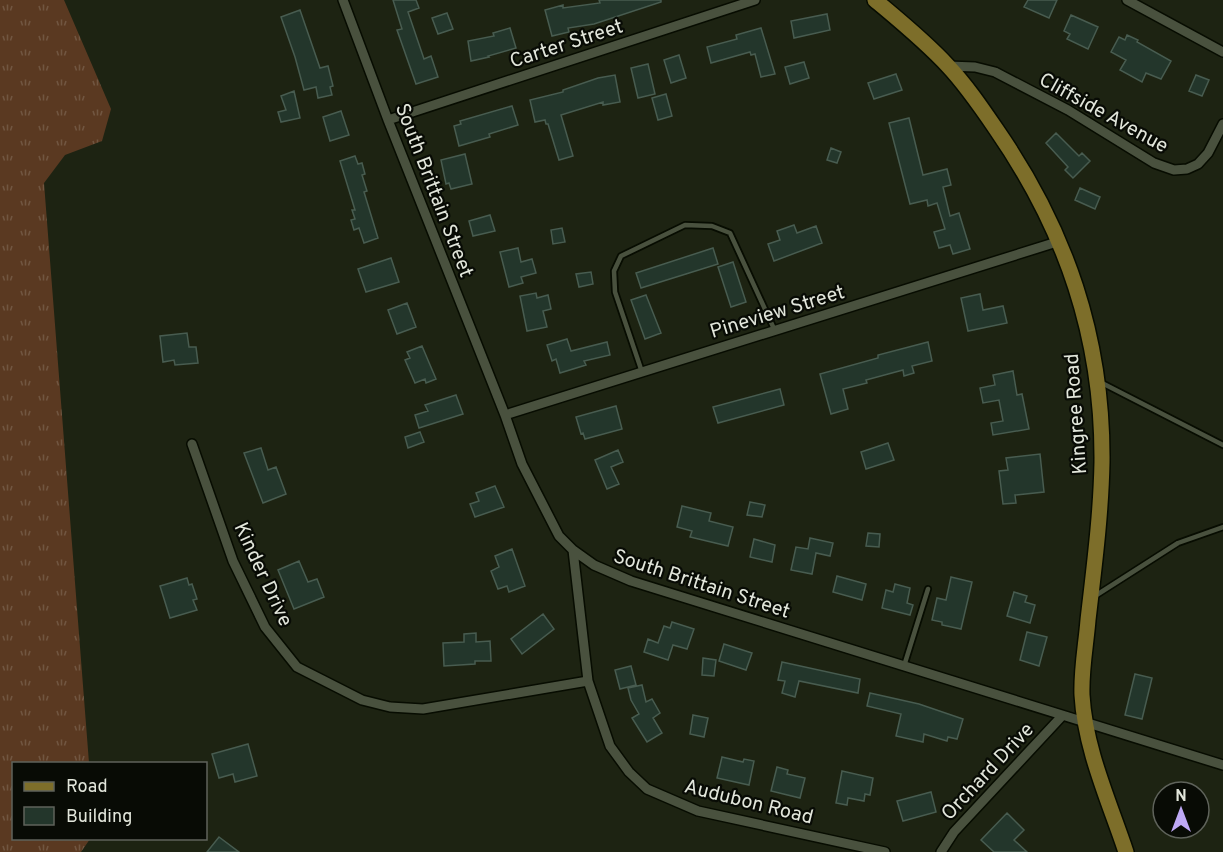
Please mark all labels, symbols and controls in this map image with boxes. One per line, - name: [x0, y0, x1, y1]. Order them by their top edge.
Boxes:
- street label: Carter Street: [507, 14, 627, 75]
- street label: Cliffside Avenue: [1034, 67, 1172, 160]
- street label: South Brittain Street: [388, 100, 478, 281]
- street label: Pineview Street: [707, 280, 848, 346]
- street label: Kingree Road: [1060, 352, 1094, 475]
- street label: Kinder Drive: [227, 519, 298, 631]
- street label: South Brittain Street: [610, 544, 793, 626]
- street label: Orchard Drive: [936, 718, 1040, 827]
- legend: [12, 762, 207, 840]
- street label: Audubon Road: [681, 774, 816, 832]
- text: Road: [66, 776, 108, 799]
- north arrow: [1151, 780, 1211, 840]
- text: N: [1175, 787, 1187, 807]
- text: Building: [66, 806, 132, 829]

